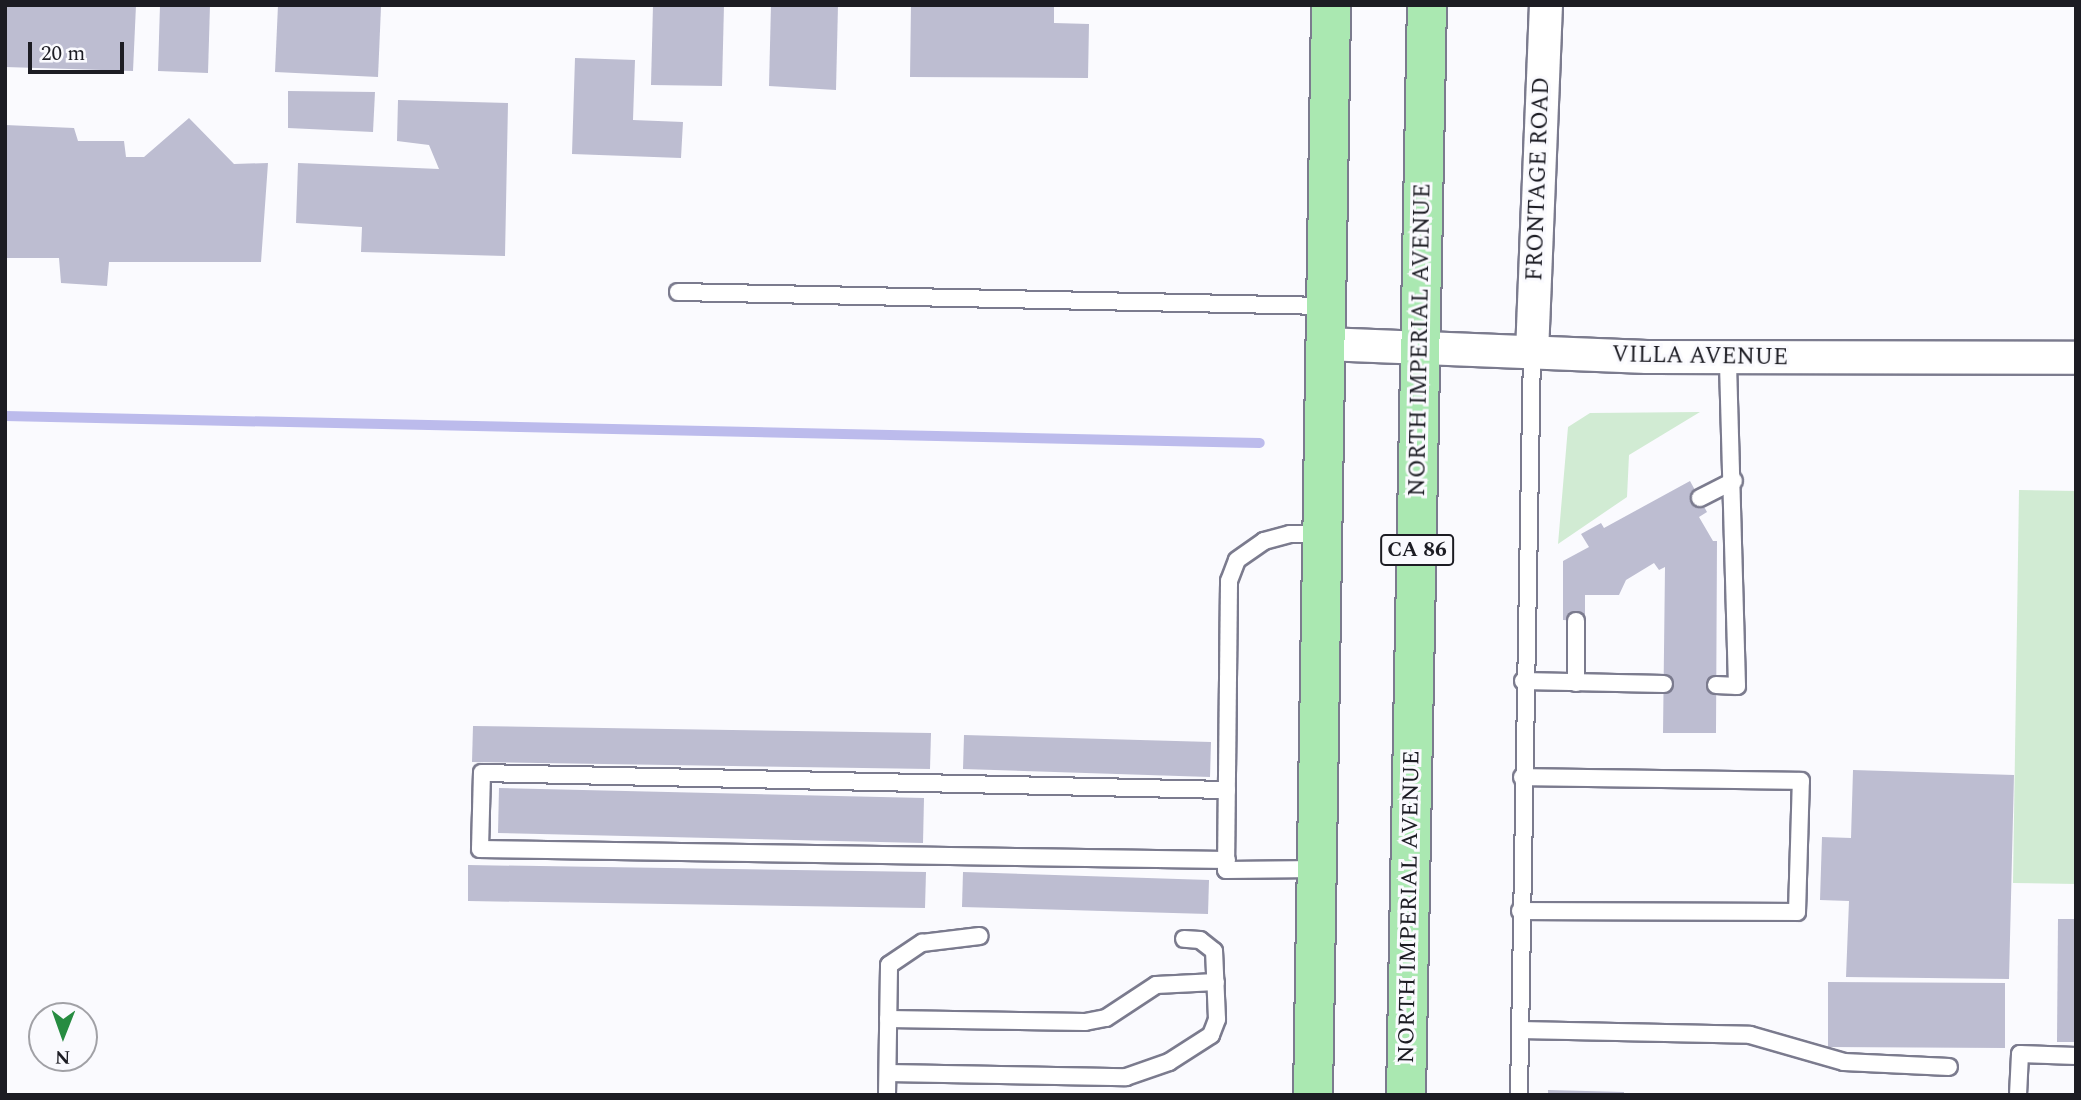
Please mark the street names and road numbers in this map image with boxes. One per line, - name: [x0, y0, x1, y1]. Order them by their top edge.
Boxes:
- street label: FRONTAGE ROAD: [1522, 76, 1556, 282]
- street label: NORTH IMPERIAL AVENUE: [1404, 183, 1438, 497]
- street label: VILLA AVENUE: [1612, 342, 1788, 372]
- road number: CA 86: [1378, 532, 1456, 568]
- street label: NORTH IMPERIAL AVENUE: [1393, 750, 1427, 1064]

